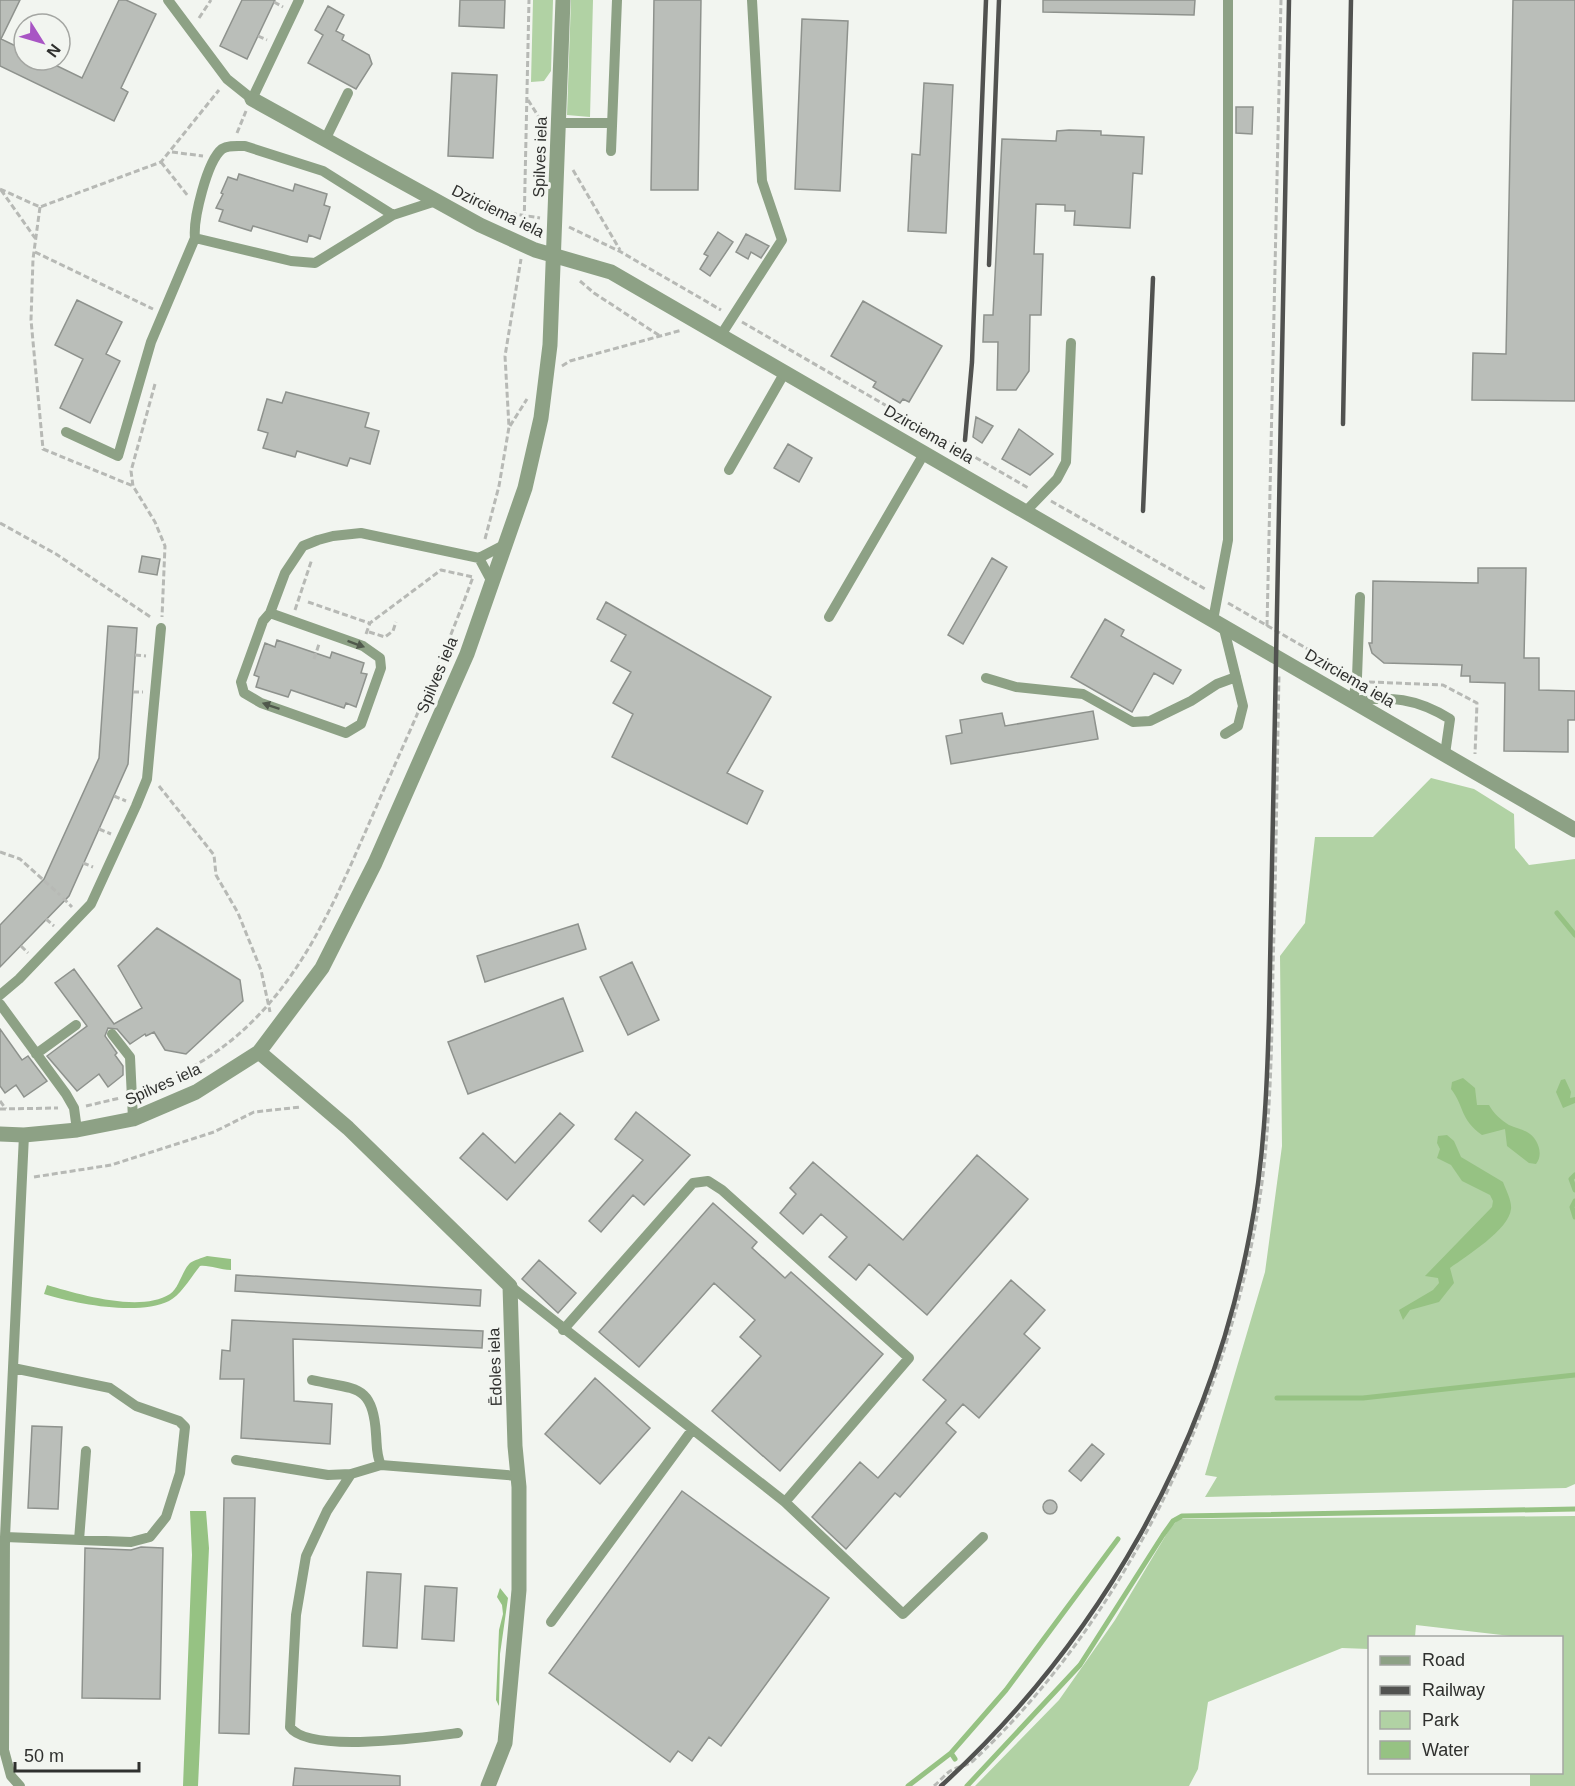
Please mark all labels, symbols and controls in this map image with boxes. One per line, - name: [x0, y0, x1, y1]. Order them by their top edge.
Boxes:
- north arrow: [12, 12, 72, 72]
- text: N: [43, 41, 64, 60]
- street label: Spilves iela: [530, 116, 550, 198]
- street label: Dzirciema iela: [449, 181, 547, 241]
- street label: Dzirciema iela: [881, 402, 977, 467]
- street label: Spilves iela: [413, 634, 461, 716]
- one-way arrow: [347, 640, 365, 649]
- street label: Dzirciema iela: [1302, 646, 1398, 711]
- one-way arrow: [262, 701, 280, 711]
- street label: Spilves iela: [123, 1060, 204, 1108]
- street label: Ēdoles iela: [485, 1327, 505, 1406]
- legend: [1368, 1636, 1563, 1774]
- text: Road: [1422, 1650, 1465, 1670]
- text: Railway: [1422, 1680, 1485, 1700]
- text: Park: [1422, 1710, 1460, 1730]
- scale bar: [15, 1735, 140, 1773]
- text: Water: [1422, 1740, 1469, 1760]
- text: 50 m: [24, 1746, 64, 1766]

